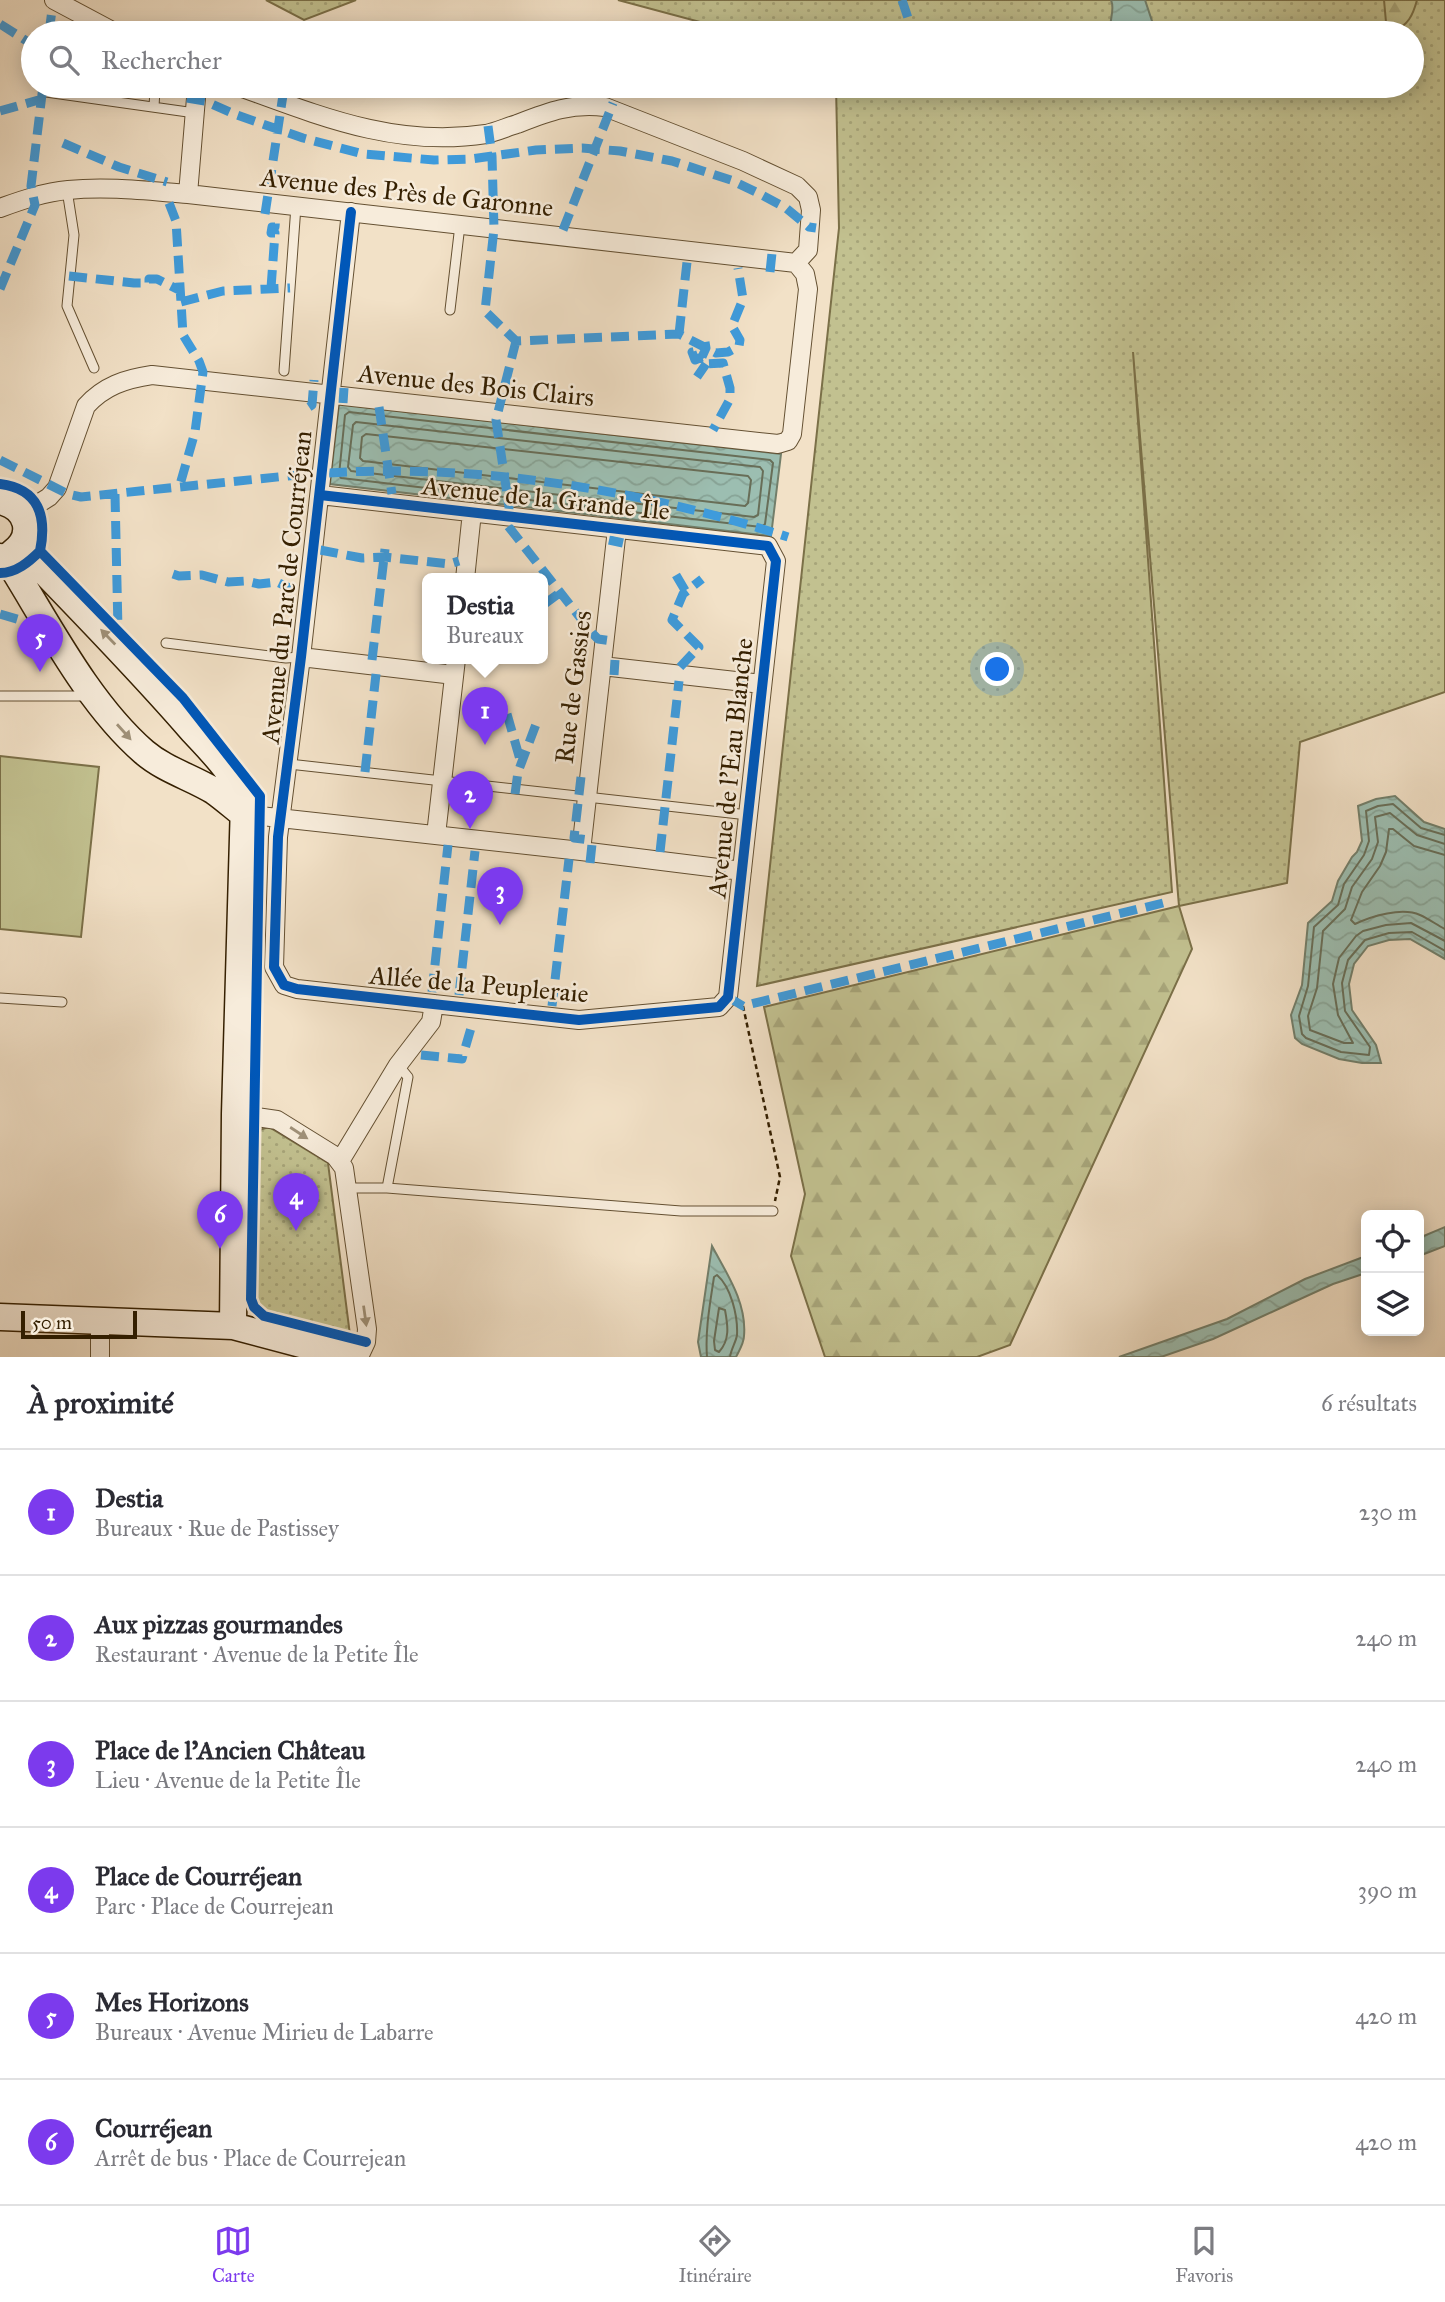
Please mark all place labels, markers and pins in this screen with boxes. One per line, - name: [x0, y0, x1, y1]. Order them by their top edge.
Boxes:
- pin: 5: [17, 614, 63, 672]
- pin: 1: [462, 687, 508, 745]
- pin: 2: [447, 771, 493, 829]
- pin: 3: [477, 867, 523, 925]
- pin: 4: [273, 1173, 319, 1231]
- pin: 6: [197, 1191, 243, 1249]

